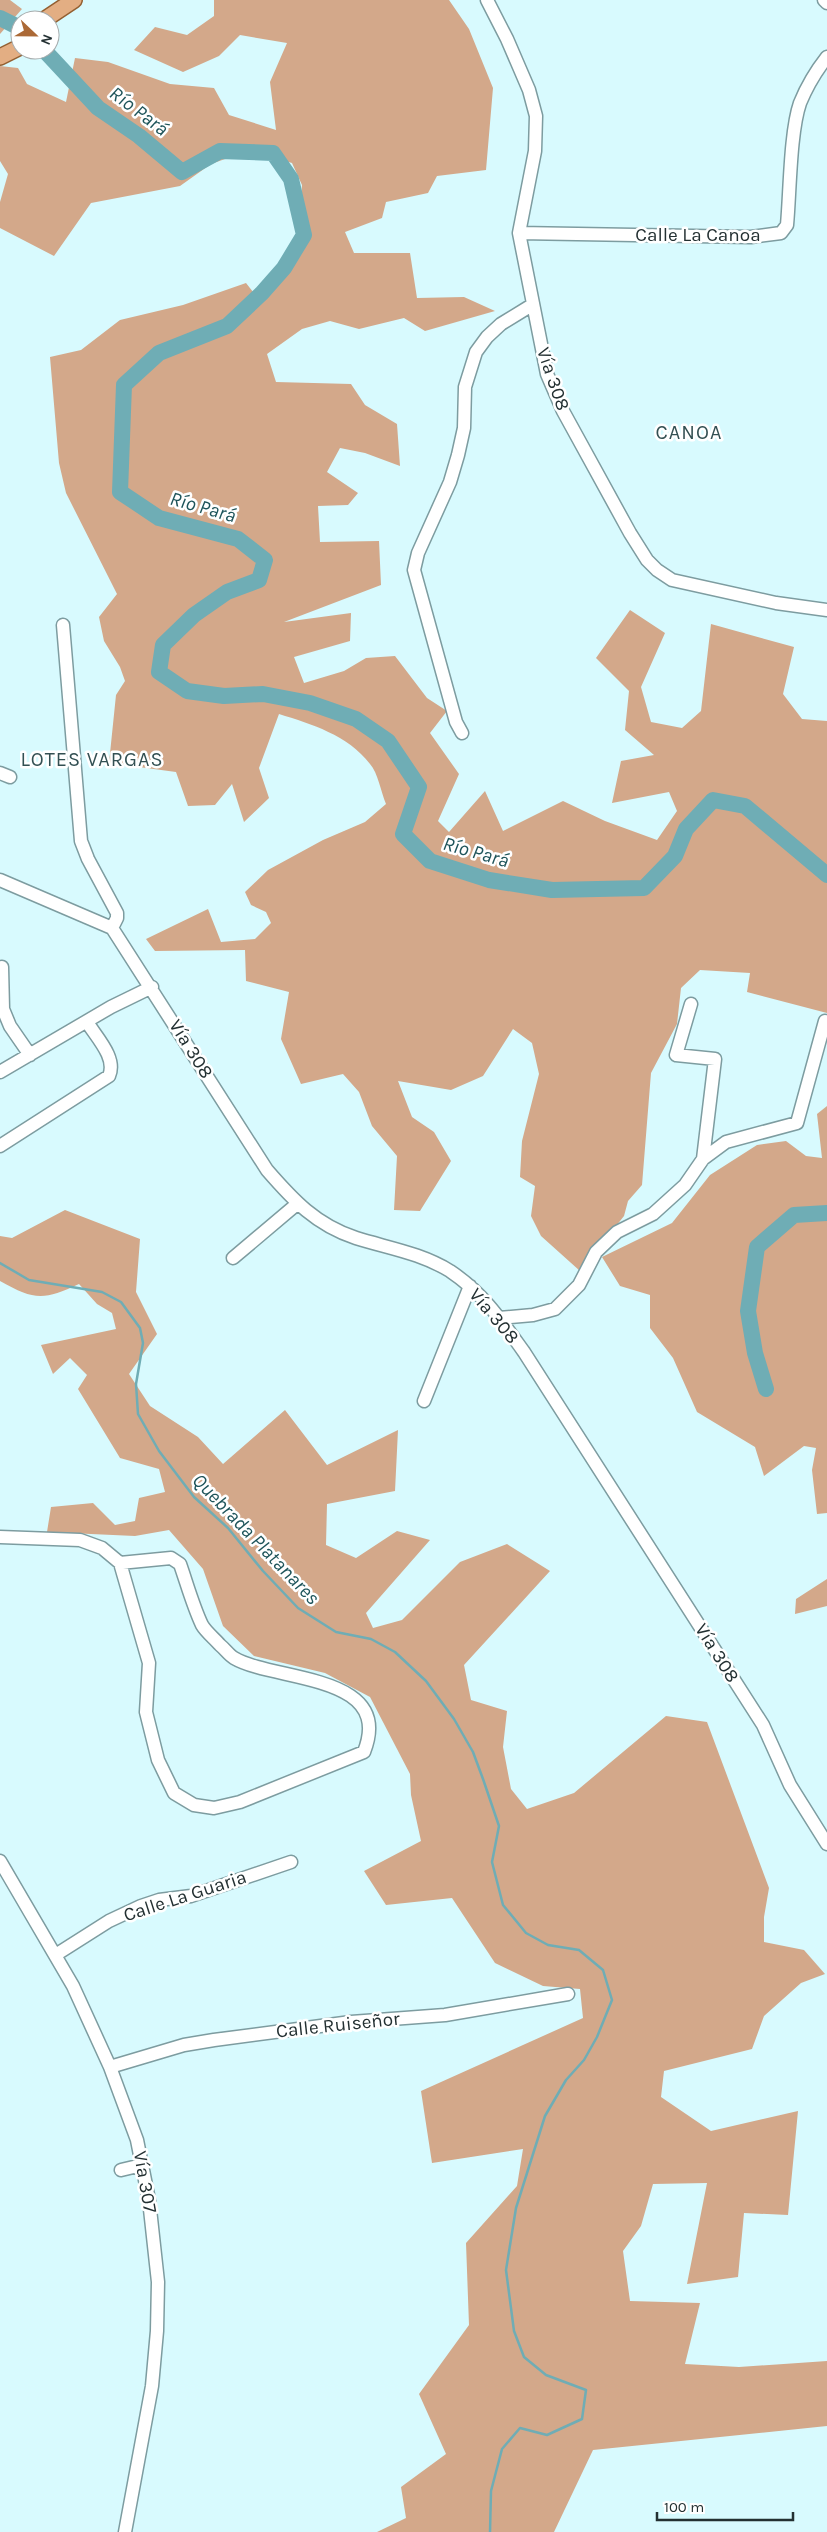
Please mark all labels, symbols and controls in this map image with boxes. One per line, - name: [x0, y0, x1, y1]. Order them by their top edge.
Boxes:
- north arrow: [10, 10, 60, 60]
- text: N: [37, 32, 56, 48]
- water label: Río Pará: [105, 81, 173, 141]
- street label: Calle La Canoa: [635, 224, 761, 246]
- street label: Vía 308: [532, 344, 574, 414]
- district label: CANOA: [656, 421, 722, 444]
- water label: Río Pará: [167, 487, 239, 527]
- district label: LOTES VARGAS: [20, 748, 164, 771]
- water label: Río Pará: [440, 832, 512, 872]
- street label: Vía 308: [164, 1015, 218, 1083]
- street label: Vía 308: [465, 1284, 523, 1348]
- water label: Quebrada Platanares: [188, 1469, 324, 1609]
- street label: Vía 308: [690, 1619, 744, 1687]
- street label: Calle La Guaria: [121, 1866, 249, 1926]
- street label: Calle Ruiseñor: [275, 2008, 401, 2042]
- street label: Vía 307: [129, 2149, 161, 2215]
- scale bar: [657, 2490, 793, 2522]
- text: 100 m: [664, 2498, 704, 2516]

